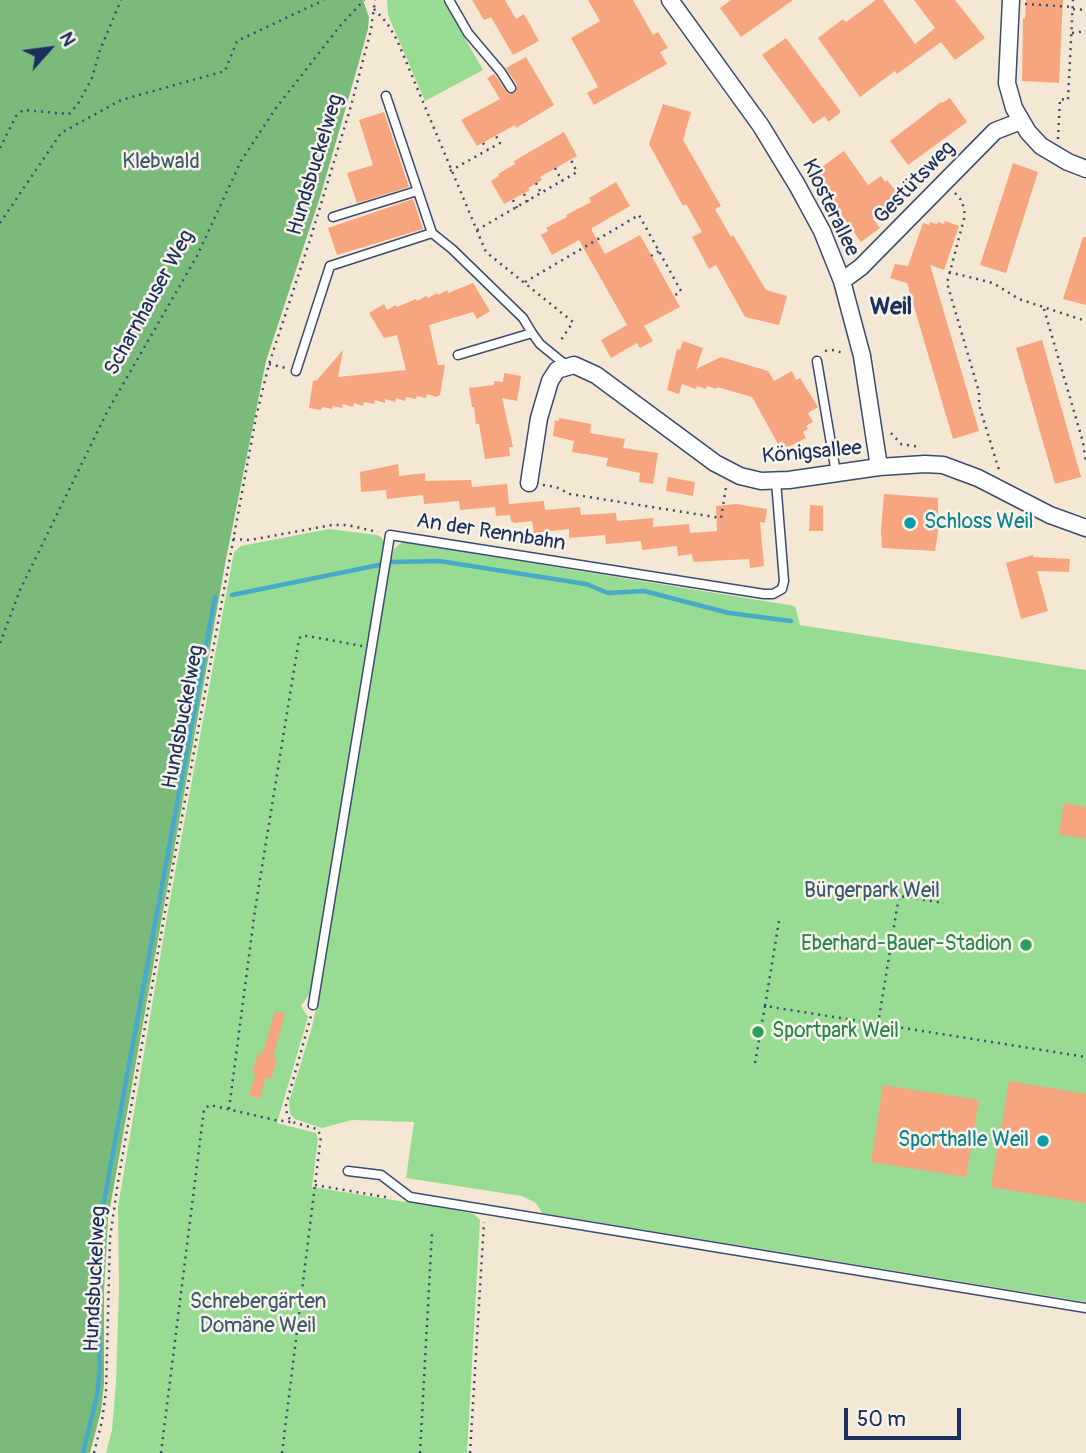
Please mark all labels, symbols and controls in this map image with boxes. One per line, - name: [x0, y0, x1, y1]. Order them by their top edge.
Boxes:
- north arrow: [14, 14, 84, 84]
- text: N: [54, 28, 81, 50]
- street label: Hundsbuckelweg: [283, 91, 349, 239]
- street label: Gestütsweg: [869, 136, 961, 230]
- park label: Klebwald: [122, 150, 200, 176]
- street label: Klosterallee: [796, 155, 864, 261]
- street label: Scharnhauser Weg: [100, 226, 200, 380]
- district label: Weil: [870, 294, 912, 322]
- street label: Königsallee: [761, 436, 863, 470]
- street label: An der Rennbahn: [415, 509, 567, 557]
- place label: Schloss Weil: [924, 510, 1033, 536]
- marker: Schloss Weil: [902, 515, 918, 531]
- street label: Hundsbuckelweg: [158, 643, 210, 791]
- park label: Bürgerpark Weil: [804, 879, 940, 905]
- place label: Eberhard-Bauer-Stadion: [801, 932, 1012, 958]
- marker: Eberhard-Bauer-Stadion: [1018, 937, 1034, 953]
- place label: Sportpark Weil: [772, 1019, 899, 1045]
- marker: Sportpark Weil: [750, 1024, 766, 1040]
- place label: Sporthalle Weil: [898, 1128, 1029, 1154]
- marker: Sporthalle Weil: [1035, 1133, 1051, 1149]
- street label: Hundsbuckelweg: [80, 1205, 112, 1353]
- park label: Schrebergärten Domäne Weil: [190, 1290, 326, 1340]
- scale bar: [848, 1394, 965, 1438]
- text: 50 m: [857, 1406, 906, 1433]

